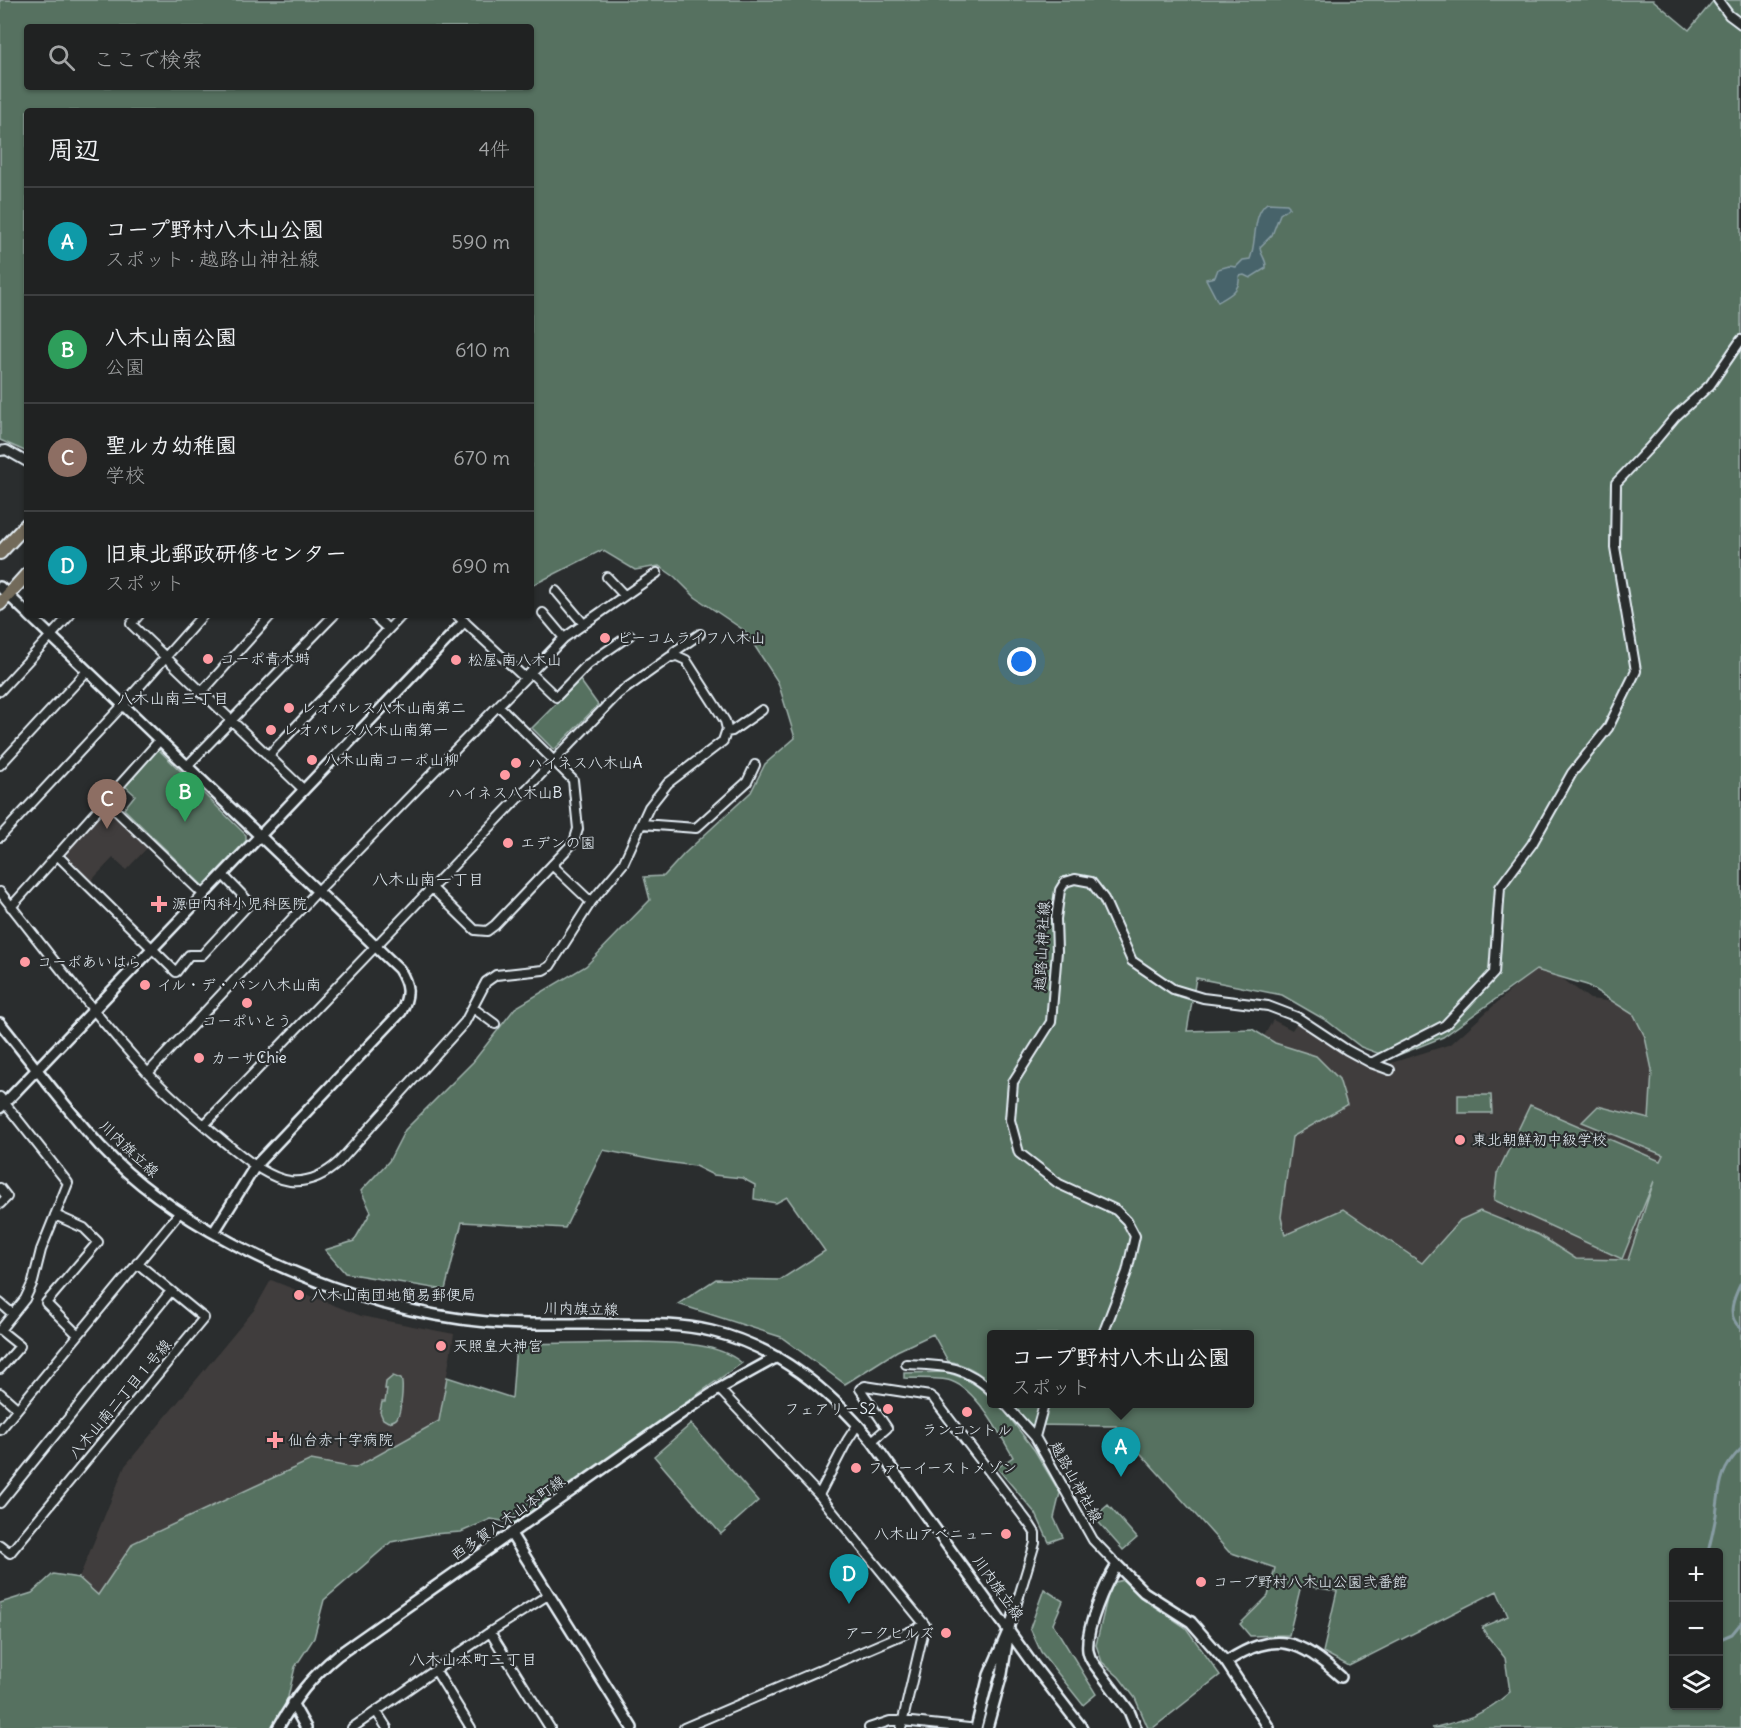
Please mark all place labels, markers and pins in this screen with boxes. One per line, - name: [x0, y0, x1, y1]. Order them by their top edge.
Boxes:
- place label: ピーコムライフ八木山: [617, 628, 765, 647]
- marker: ピーコムライフ八木山: [598, 631, 612, 645]
- place label: コーポ青木塒: [220, 649, 310, 668]
- place label: 松屋 南八木山: [468, 650, 562, 669]
- marker: コーポ青木塒: [201, 652, 215, 666]
- marker: 松屋 南八木山: [449, 653, 463, 667]
- place label: レオパレス八木山南第二: [301, 698, 466, 717]
- marker: レオパレス八木山南第二: [282, 701, 296, 715]
- place label: レオパレス八木山南第一: [283, 720, 448, 739]
- marker: レオパレス八木山南第一: [264, 723, 278, 737]
- place label: 八木山南コーポ山柳: [324, 750, 459, 769]
- marker: 八木山南コーポ山柳: [305, 753, 319, 767]
- place label: ハイネス八木山A: [528, 753, 643, 772]
- marker: ハイネス八木山A: [509, 756, 523, 770]
- marker: ハイネス八木山B: [498, 768, 512, 782]
- pin: B: [166, 772, 204, 822]
- pin: C: [88, 780, 126, 829]
- place label: ハイネス八木山B: [448, 783, 562, 802]
- place label: エデンの園: [520, 833, 596, 852]
- marker: エデンの園: [501, 836, 515, 850]
- place label: 源田内科小児科医院: [172, 894, 307, 913]
- marker: 源田内科小児科医院: [150, 895, 168, 913]
- place label: コーポあいはら: [37, 952, 142, 971]
- marker: コーポあいはら: [18, 955, 32, 969]
- place label: イル・デ・パン八木山南: [157, 975, 321, 994]
- marker: イル・デ・パン八木山南: [138, 978, 152, 992]
- marker: コーポいとう: [240, 996, 254, 1010]
- place label: コーポいとう: [202, 1011, 292, 1030]
- place label: カーサChie: [211, 1048, 287, 1067]
- marker: カーサChie: [192, 1051, 206, 1065]
- place label: 東北朝鮮初中級学校: [1472, 1130, 1607, 1149]
- marker: 東北朝鮮初中級学校: [1453, 1133, 1467, 1147]
- place label: 八木山南団地簡易郵便局: [311, 1285, 476, 1304]
- marker: 八木山南団地簡易郵便局: [292, 1288, 306, 1302]
- place label: 天照皇大神宮: [453, 1336, 543, 1355]
- marker: 天照皇大神宮: [434, 1339, 448, 1353]
- place label: フェアリーS2: [784, 1399, 876, 1418]
- marker: フェアリーS2: [881, 1402, 895, 1416]
- marker: ランコントル: [960, 1405, 974, 1419]
- place label: ランコントル: [922, 1420, 1012, 1439]
- pin: A: [1102, 1428, 1140, 1477]
- place label: 仙台赤十字病院: [288, 1430, 393, 1449]
- marker: 仙台赤十字病院: [266, 1431, 284, 1449]
- place label: ファーイーストメゾン: [868, 1458, 1017, 1477]
- marker: ファーイーストメゾン: [849, 1461, 863, 1475]
- place label: 八木山アベニュー: [874, 1524, 994, 1543]
- marker: 八木山アベニュー: [999, 1527, 1013, 1541]
- pin: D: [830, 1554, 868, 1604]
- place label: コープ野村八木山公園弐番館: [1213, 1572, 1407, 1591]
- marker: コープ野村八木山公園弐番館: [1194, 1575, 1208, 1589]
- place label: アークヒルズ: [845, 1623, 934, 1642]
- marker: アークヒルズ: [939, 1626, 953, 1640]

